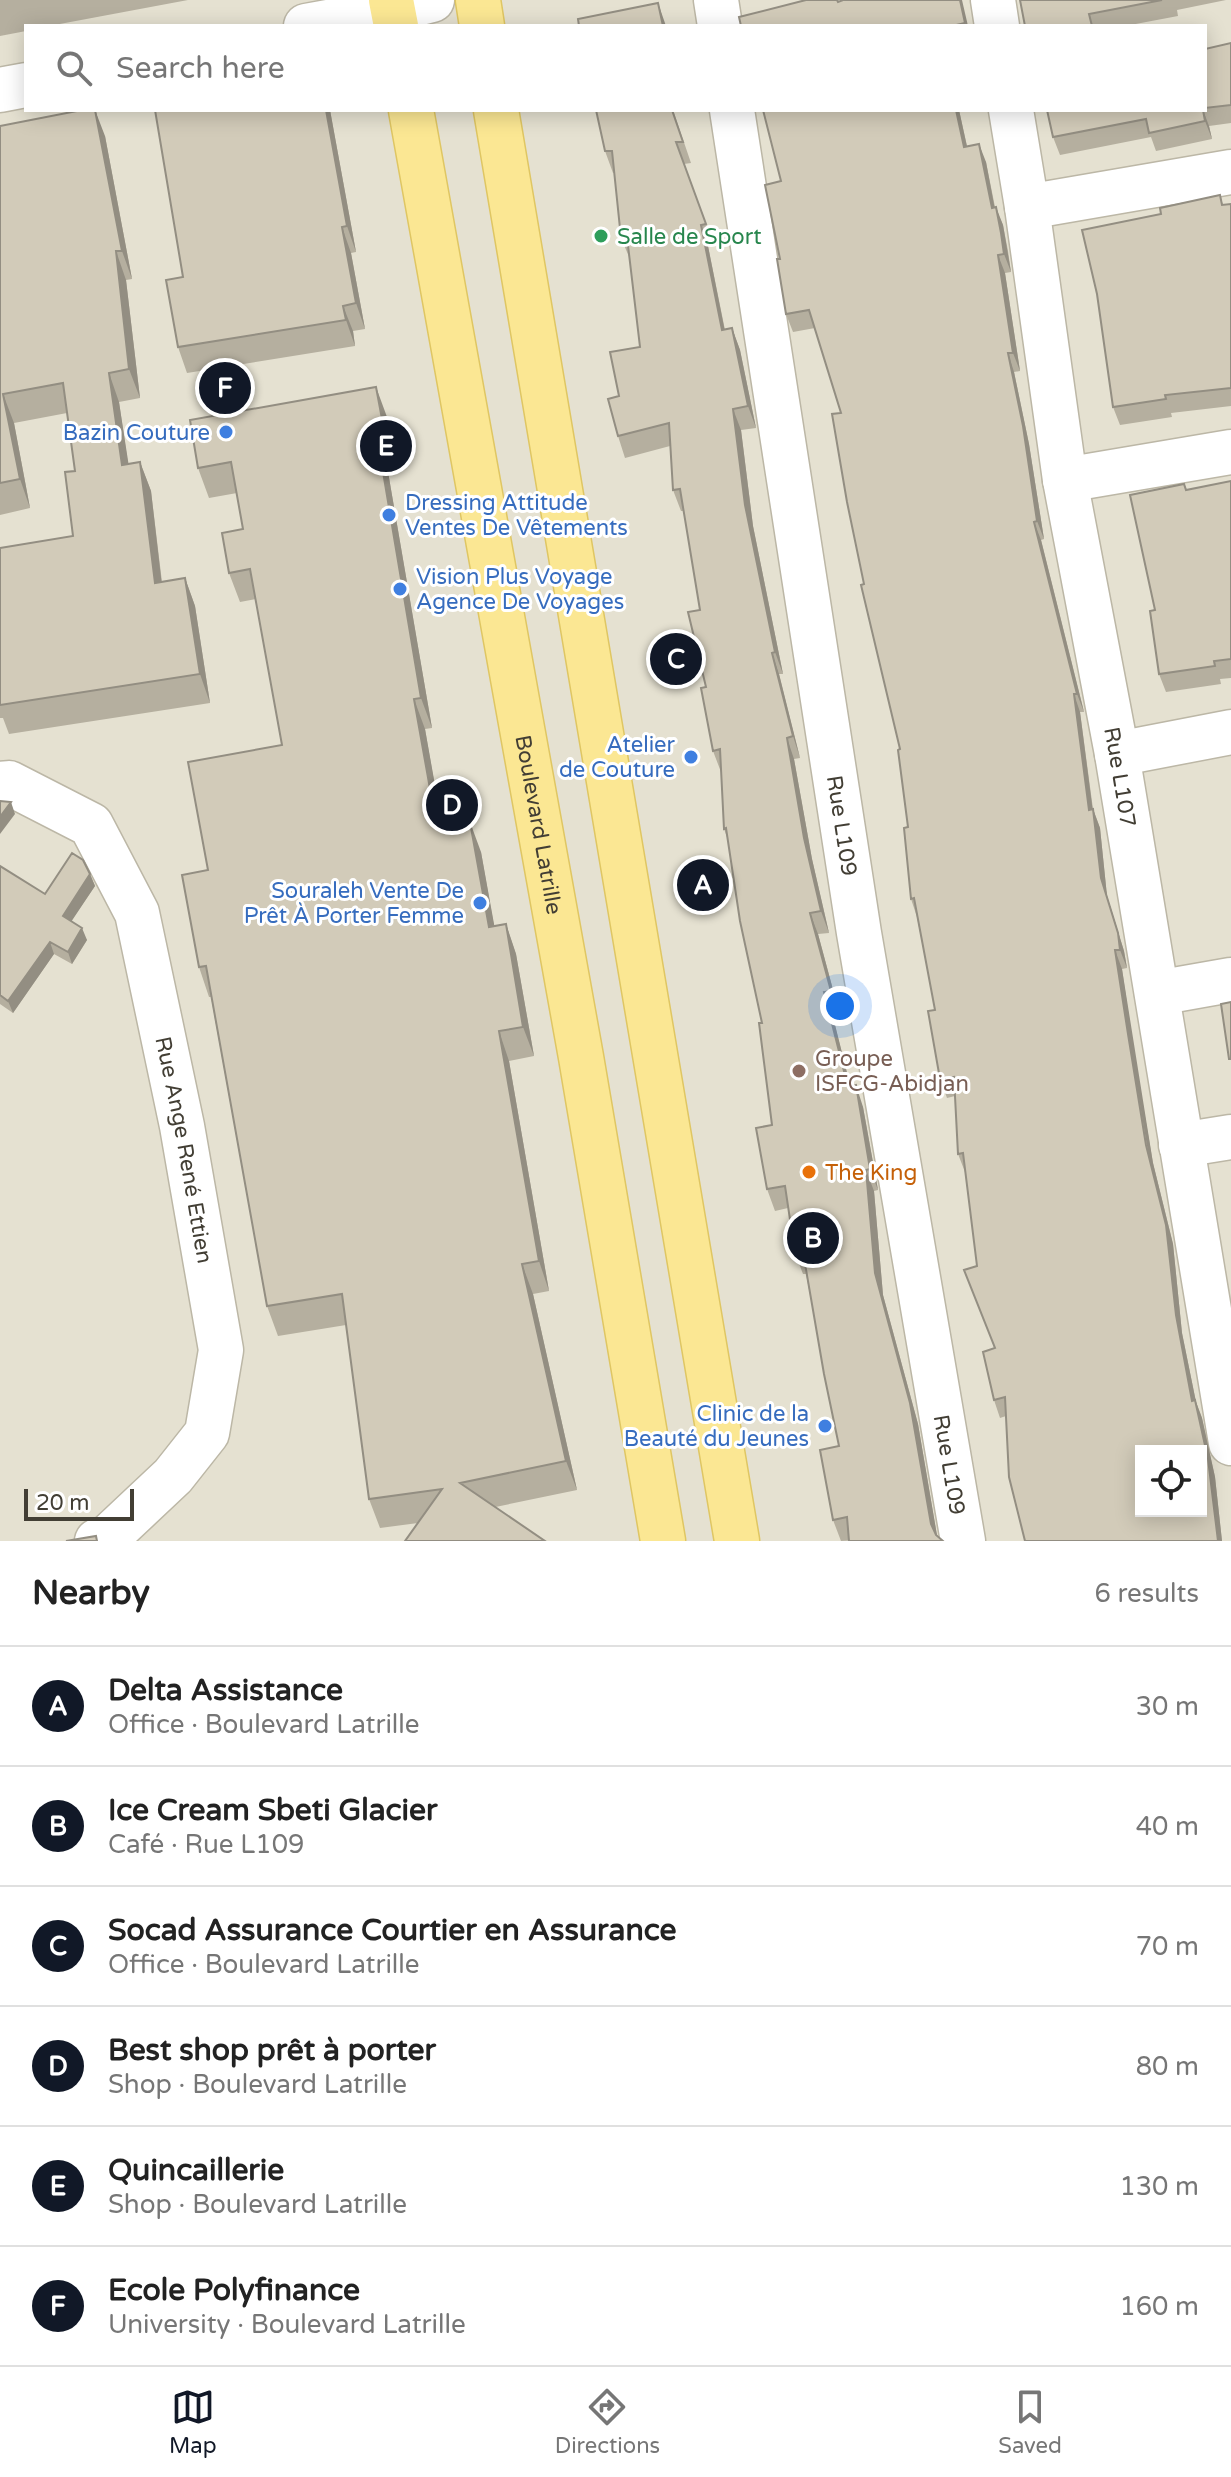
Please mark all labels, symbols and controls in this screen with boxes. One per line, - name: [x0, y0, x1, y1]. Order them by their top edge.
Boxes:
- search box: [24, 24, 1207, 112]
- icon: search: [52, 46, 96, 90]
- text: Search here: [116, 50, 285, 87]
- place label: Salle de Sport: [617, 224, 762, 250]
- marker: Salle de Sport: [592, 227, 610, 245]
- pin: F: [199, 358, 251, 418]
- pin: E: [360, 416, 412, 476]
- place label: Bazin Couture: [63, 420, 210, 446]
- marker: Bazin Couture: [217, 423, 235, 441]
- place label: Dressing Attitude Ventes De Vêtements: [405, 490, 628, 541]
- marker: Dressing Attitude Ventes De Vêtements: [380, 506, 398, 524]
- place label: Vision Plus Voyage Agence De Voyages: [416, 564, 624, 615]
- marker: Vision Plus Voyage Agence De Voyages: [391, 580, 409, 598]
- pin: C: [650, 629, 702, 689]
- street label: Rue L107: [1098, 725, 1141, 829]
- place label: Atelier de Couture: [559, 732, 676, 783]
- street label: Boulevard Latrille: [509, 733, 567, 917]
- marker: Atelier de Couture: [682, 748, 700, 766]
- street label: Rue L109: [821, 774, 862, 878]
- pin: D: [426, 775, 478, 835]
- pin: A: [677, 855, 729, 915]
- place label: Souraleh Vente De Prêt À Porter Femme: [244, 878, 464, 929]
- marker: Souraleh Vente De Prêt À Porter Femme: [471, 894, 489, 912]
- your location: [820, 986, 860, 1026]
- street label: Rue Ange René Ettien: [149, 1034, 218, 1265]
- place label: Groupe ISFCG-Abidjan: [815, 1046, 969, 1097]
- marker: Groupe ISFCG-Abidjan: [790, 1062, 808, 1080]
- place label: The King: [825, 1160, 917, 1186]
- marker: The King: [800, 1163, 818, 1181]
- pin: B: [787, 1208, 839, 1268]
- place label: Clinic de la Beauté du Jeunes: [624, 1401, 809, 1452]
- street label: Rue L109: [928, 1413, 970, 1517]
- marker: Clinic de la Beauté du Jeunes: [816, 1417, 834, 1435]
- map controls: [1135, 1445, 1207, 1517]
- button: locate: [1135, 1445, 1207, 1517]
- scale bar: [24, 1485, 134, 1521]
- text: 20 m: [36, 1490, 90, 1516]
- text: Nearby: [32, 1573, 150, 1614]
- text: 6 results: [1094, 1578, 1199, 1609]
- text: Delta Assistance: [108, 1672, 343, 1709]
- text: A: [48, 1691, 68, 1722]
- text: 30 m: [1136, 1691, 1199, 1722]
- text: Office · Boulevard Latrille: [108, 1709, 420, 1740]
- text: Ice Cream Sbeti Glacier: [108, 1792, 438, 1829]
- text: B: [49, 1811, 67, 1842]
- text: 40 m: [1136, 1811, 1199, 1842]
- text: Café · Rue L109: [108, 1829, 304, 1860]
- text: Socad Assurance Courtier en Assurance: [108, 1912, 677, 1949]
- text: C: [49, 1931, 67, 1962]
- text: 70 m: [1136, 1931, 1199, 1962]
- text: Office · Boulevard Latrille: [108, 1949, 420, 1980]
- text: Best shop prêt à porter: [108, 2032, 436, 2069]
- text: D: [48, 2051, 68, 2082]
- text: 80 m: [1136, 2051, 1199, 2082]
- text: Shop · Boulevard Latrille: [108, 2069, 407, 2100]
- text: Quincaillerie: [108, 2152, 284, 2189]
- text: E: [50, 2171, 66, 2202]
- text: 130 m: [1119, 2171, 1199, 2202]
- text: Shop · Boulevard Latrille: [108, 2189, 407, 2220]
- text: Ecole Polyfinance: [108, 2272, 360, 2309]
- text: F: [50, 2291, 66, 2322]
- text: 160 m: [1119, 2291, 1199, 2322]
- text: University · Boulevard Latrille: [108, 2309, 466, 2340]
- tab: Map: [169, 2385, 217, 2459]
- tab: Directions: [555, 2385, 660, 2459]
- tab: Saved: [998, 2385, 1062, 2459]

